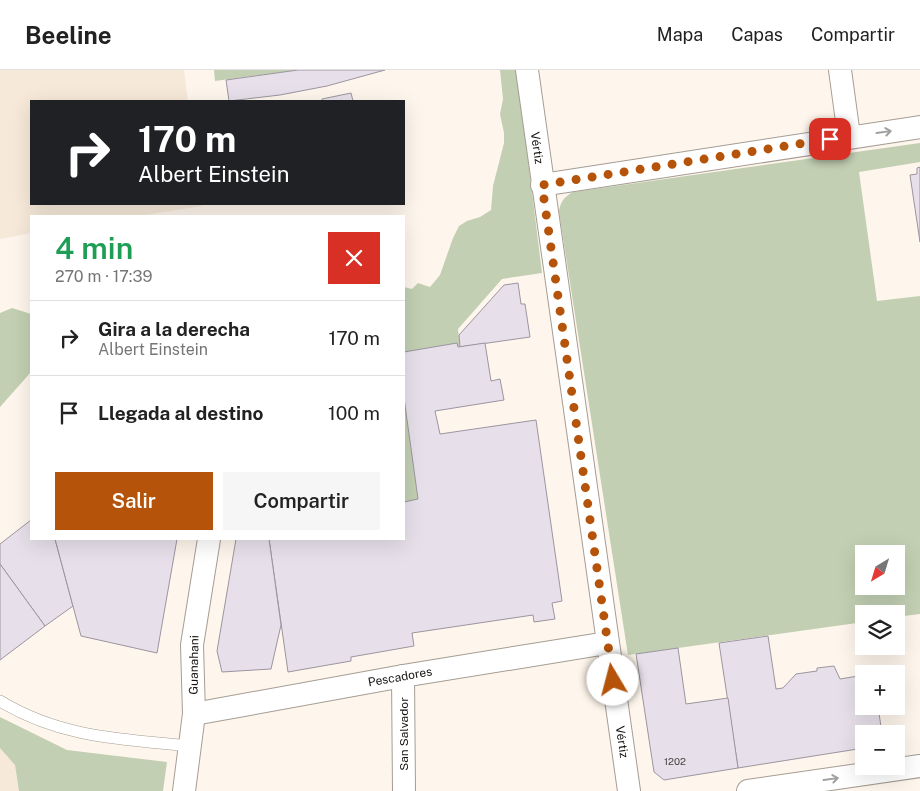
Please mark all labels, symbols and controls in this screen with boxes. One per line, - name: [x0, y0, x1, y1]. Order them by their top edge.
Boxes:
- text: Beeline: [25, 21, 112, 49]
- text: Mapa: [657, 24, 703, 45]
- text: Capas: [731, 24, 783, 45]
- text: Compartir: [811, 24, 895, 45]
- pin: [809, 118, 851, 160]
- text: 170 m: [138, 119, 236, 160]
- icon: right: [55, 120, 120, 185]
- icon: arrive: [816, 125, 844, 153]
- one-way arrow: [876, 126, 892, 136]
- street label: Vértiz: [528, 131, 546, 165]
- text: Albert Einstein: [138, 161, 289, 187]
- text: 4 min: [55, 230, 133, 266]
- button: close: [328, 232, 380, 284]
- text: 270 m · 17:39: [55, 267, 152, 286]
- text: Gira a la derecha: [98, 318, 250, 340]
- icon: right: [55, 324, 83, 352]
- text: 170 m: [329, 327, 380, 349]
- text: Albert Einstein: [98, 340, 208, 359]
- icon: arrive: [55, 399, 83, 427]
- text: Llegada al destino: [98, 402, 263, 424]
- text: 100 m: [328, 402, 380, 424]
- button: Salir: [55, 472, 213, 530]
- button: Compartir: [223, 472, 380, 530]
- north arrow: [855, 545, 905, 595]
- map controls: [855, 545, 905, 775]
- button: layers: [855, 605, 905, 655]
- street label: Guanahani: [186, 635, 202, 695]
- position arrow: [586, 653, 638, 705]
- street label: Pescadores: [367, 664, 433, 690]
- button: +: [855, 665, 905, 715]
- street label: San Salvador: [397, 697, 411, 771]
- street label: Vértiz: [613, 725, 631, 759]
- button: −: [855, 725, 905, 775]
- house number: 1202: [664, 755, 686, 767]
- one-way arrow: [823, 774, 839, 784]

